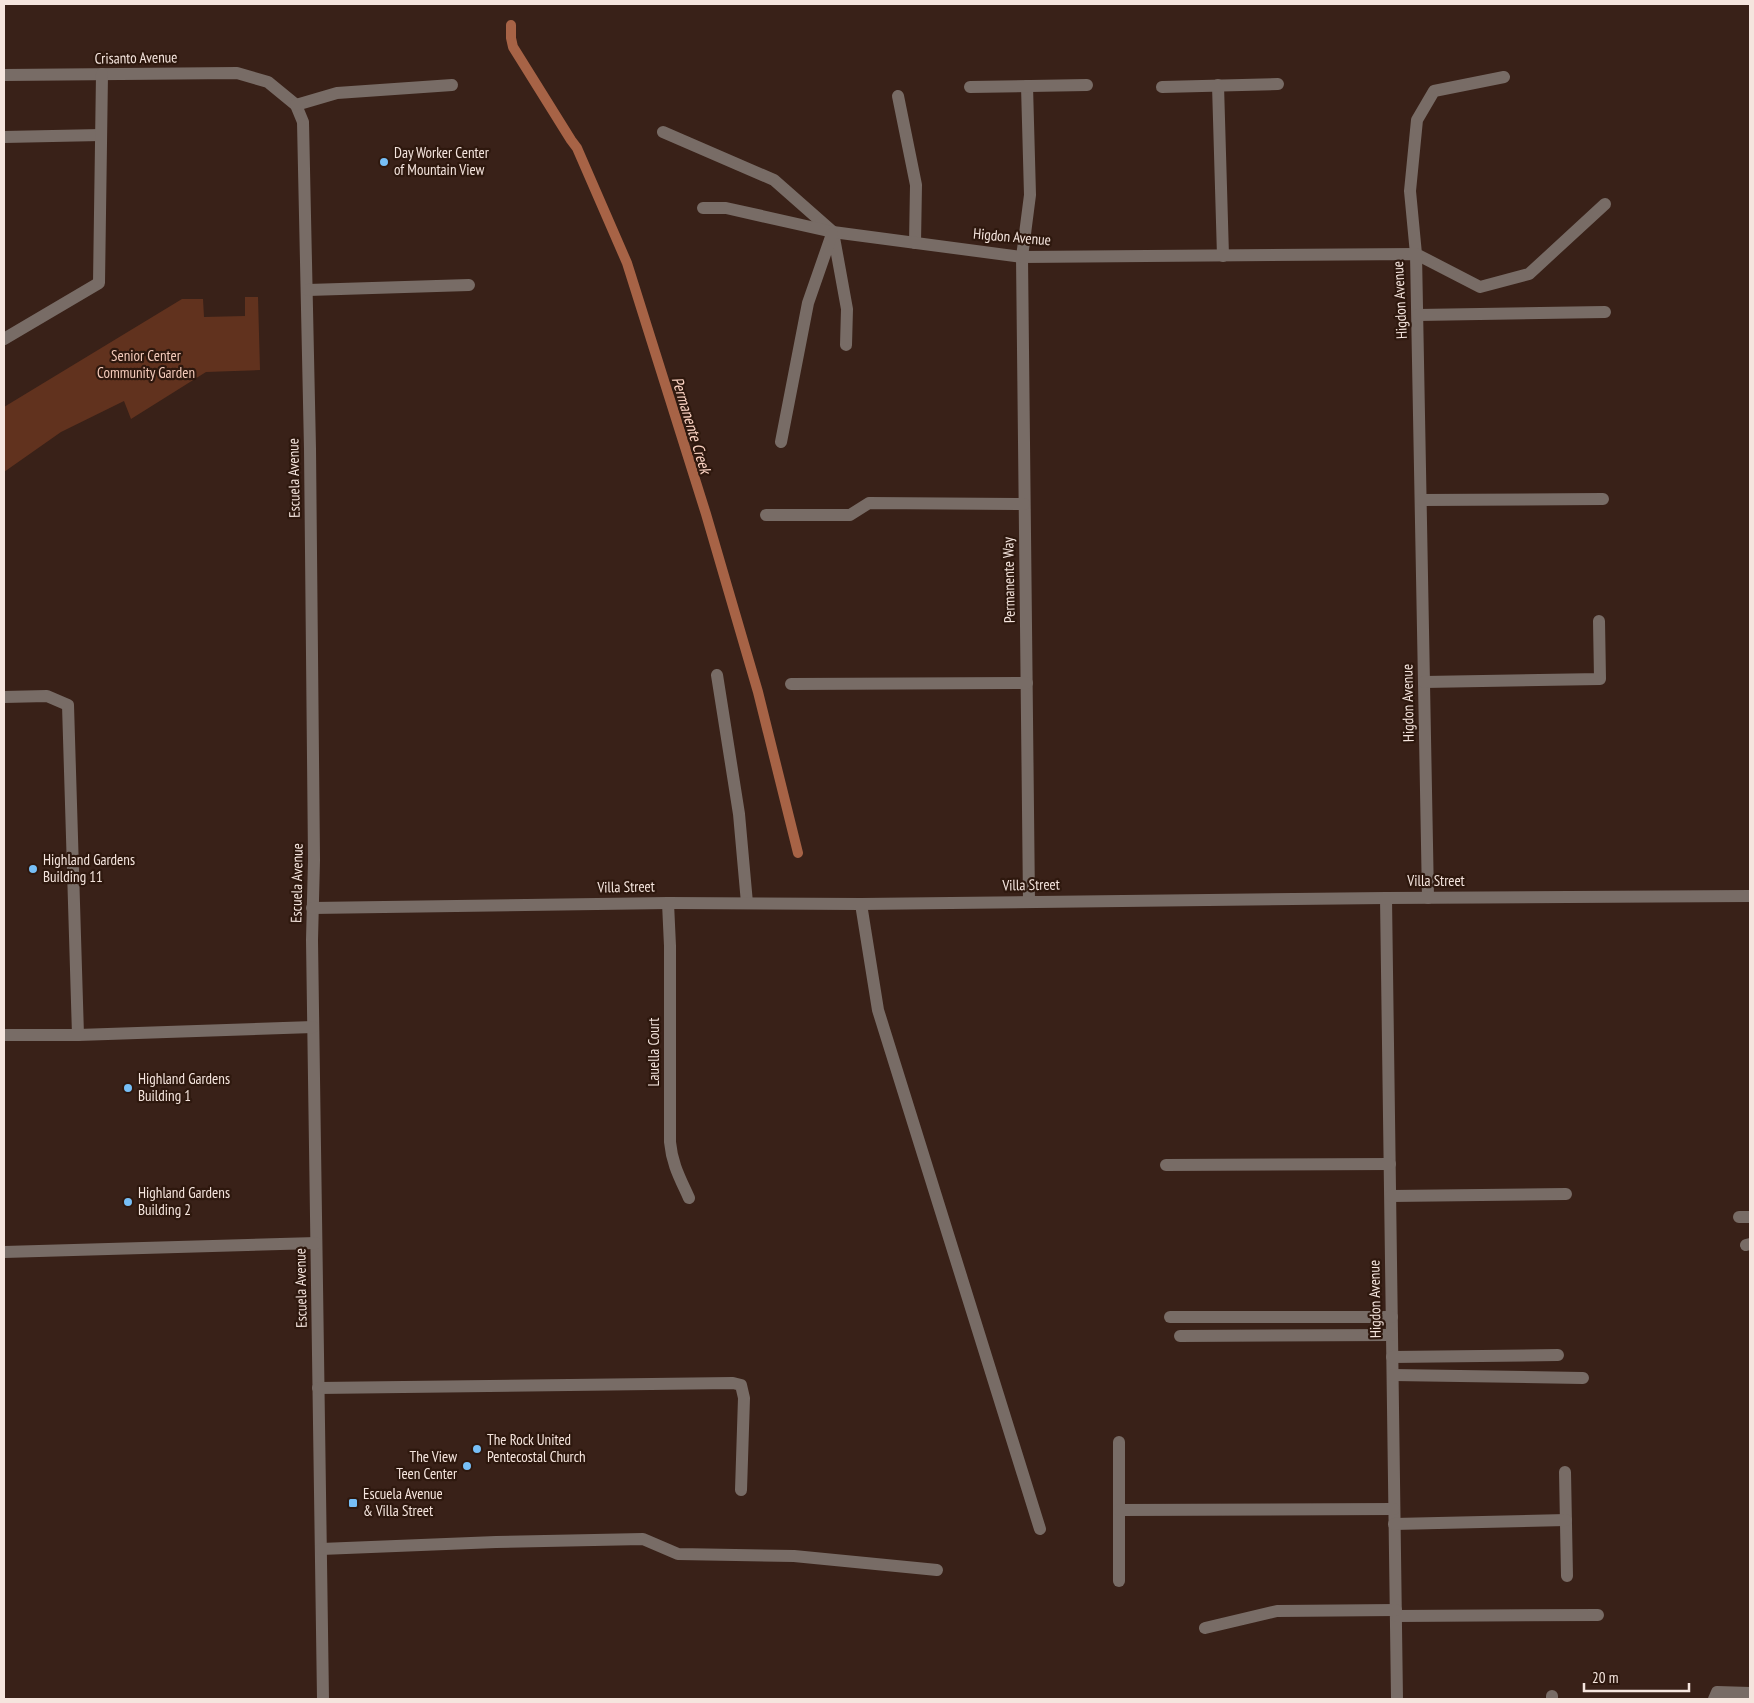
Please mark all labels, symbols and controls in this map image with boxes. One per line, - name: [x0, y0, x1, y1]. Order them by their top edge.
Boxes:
- street label: Crisanto Avenue: [94, 47, 178, 68]
- place label: Day Worker Center of Mountain View: [394, 143, 490, 179]
- marker: Day Worker Center of Mountain View: [378, 156, 390, 168]
- street label: Higdon Avenue: [972, 224, 1052, 249]
- street label: Higdon Avenue: [1388, 261, 1411, 339]
- park label: Senior Center Community Garden: [97, 346, 195, 382]
- water label: Permanente Creek: [668, 374, 717, 478]
- street label: Escuela Avenue: [283, 438, 304, 518]
- street label: Permanente Way: [998, 536, 1019, 623]
- street label: Higdon Avenue: [1397, 664, 1418, 742]
- street label: Escuela Avenue: [286, 843, 307, 923]
- place label: Highland Gardens Building 11: [43, 850, 135, 886]
- marker: Highland Gardens Building 11: [27, 863, 39, 875]
- street label: Villa Street: [1406, 871, 1465, 890]
- street label: Villa Street: [1001, 875, 1060, 895]
- street label: Villa Street: [596, 877, 655, 897]
- street label: Lauella Court: [644, 1018, 663, 1086]
- place label: Highland Gardens Building 1: [138, 1069, 230, 1105]
- marker: Highland Gardens Building 1: [122, 1082, 134, 1094]
- place label: Highland Gardens Building 2: [138, 1183, 230, 1219]
- marker: Highland Gardens Building 2: [122, 1196, 134, 1208]
- street label: Escuela Avenue: [290, 1248, 311, 1328]
- street label: Higdon Avenue: [1364, 1260, 1385, 1338]
- place label: The Rock United Pentecostal Church: [487, 1430, 586, 1466]
- marker: The Rock United Pentecostal Church: [471, 1443, 483, 1455]
- place label: The View Teen Center: [396, 1447, 458, 1483]
- marker: The View Teen Center: [461, 1460, 473, 1472]
- place label: Escuela Avenue & Villa Street: [363, 1484, 443, 1520]
- marker: Escuela Avenue & Villa Street: [347, 1497, 359, 1509]
- scale bar: [1584, 1660, 1689, 1692]
- text: 20 m: [1592, 1668, 1618, 1687]

